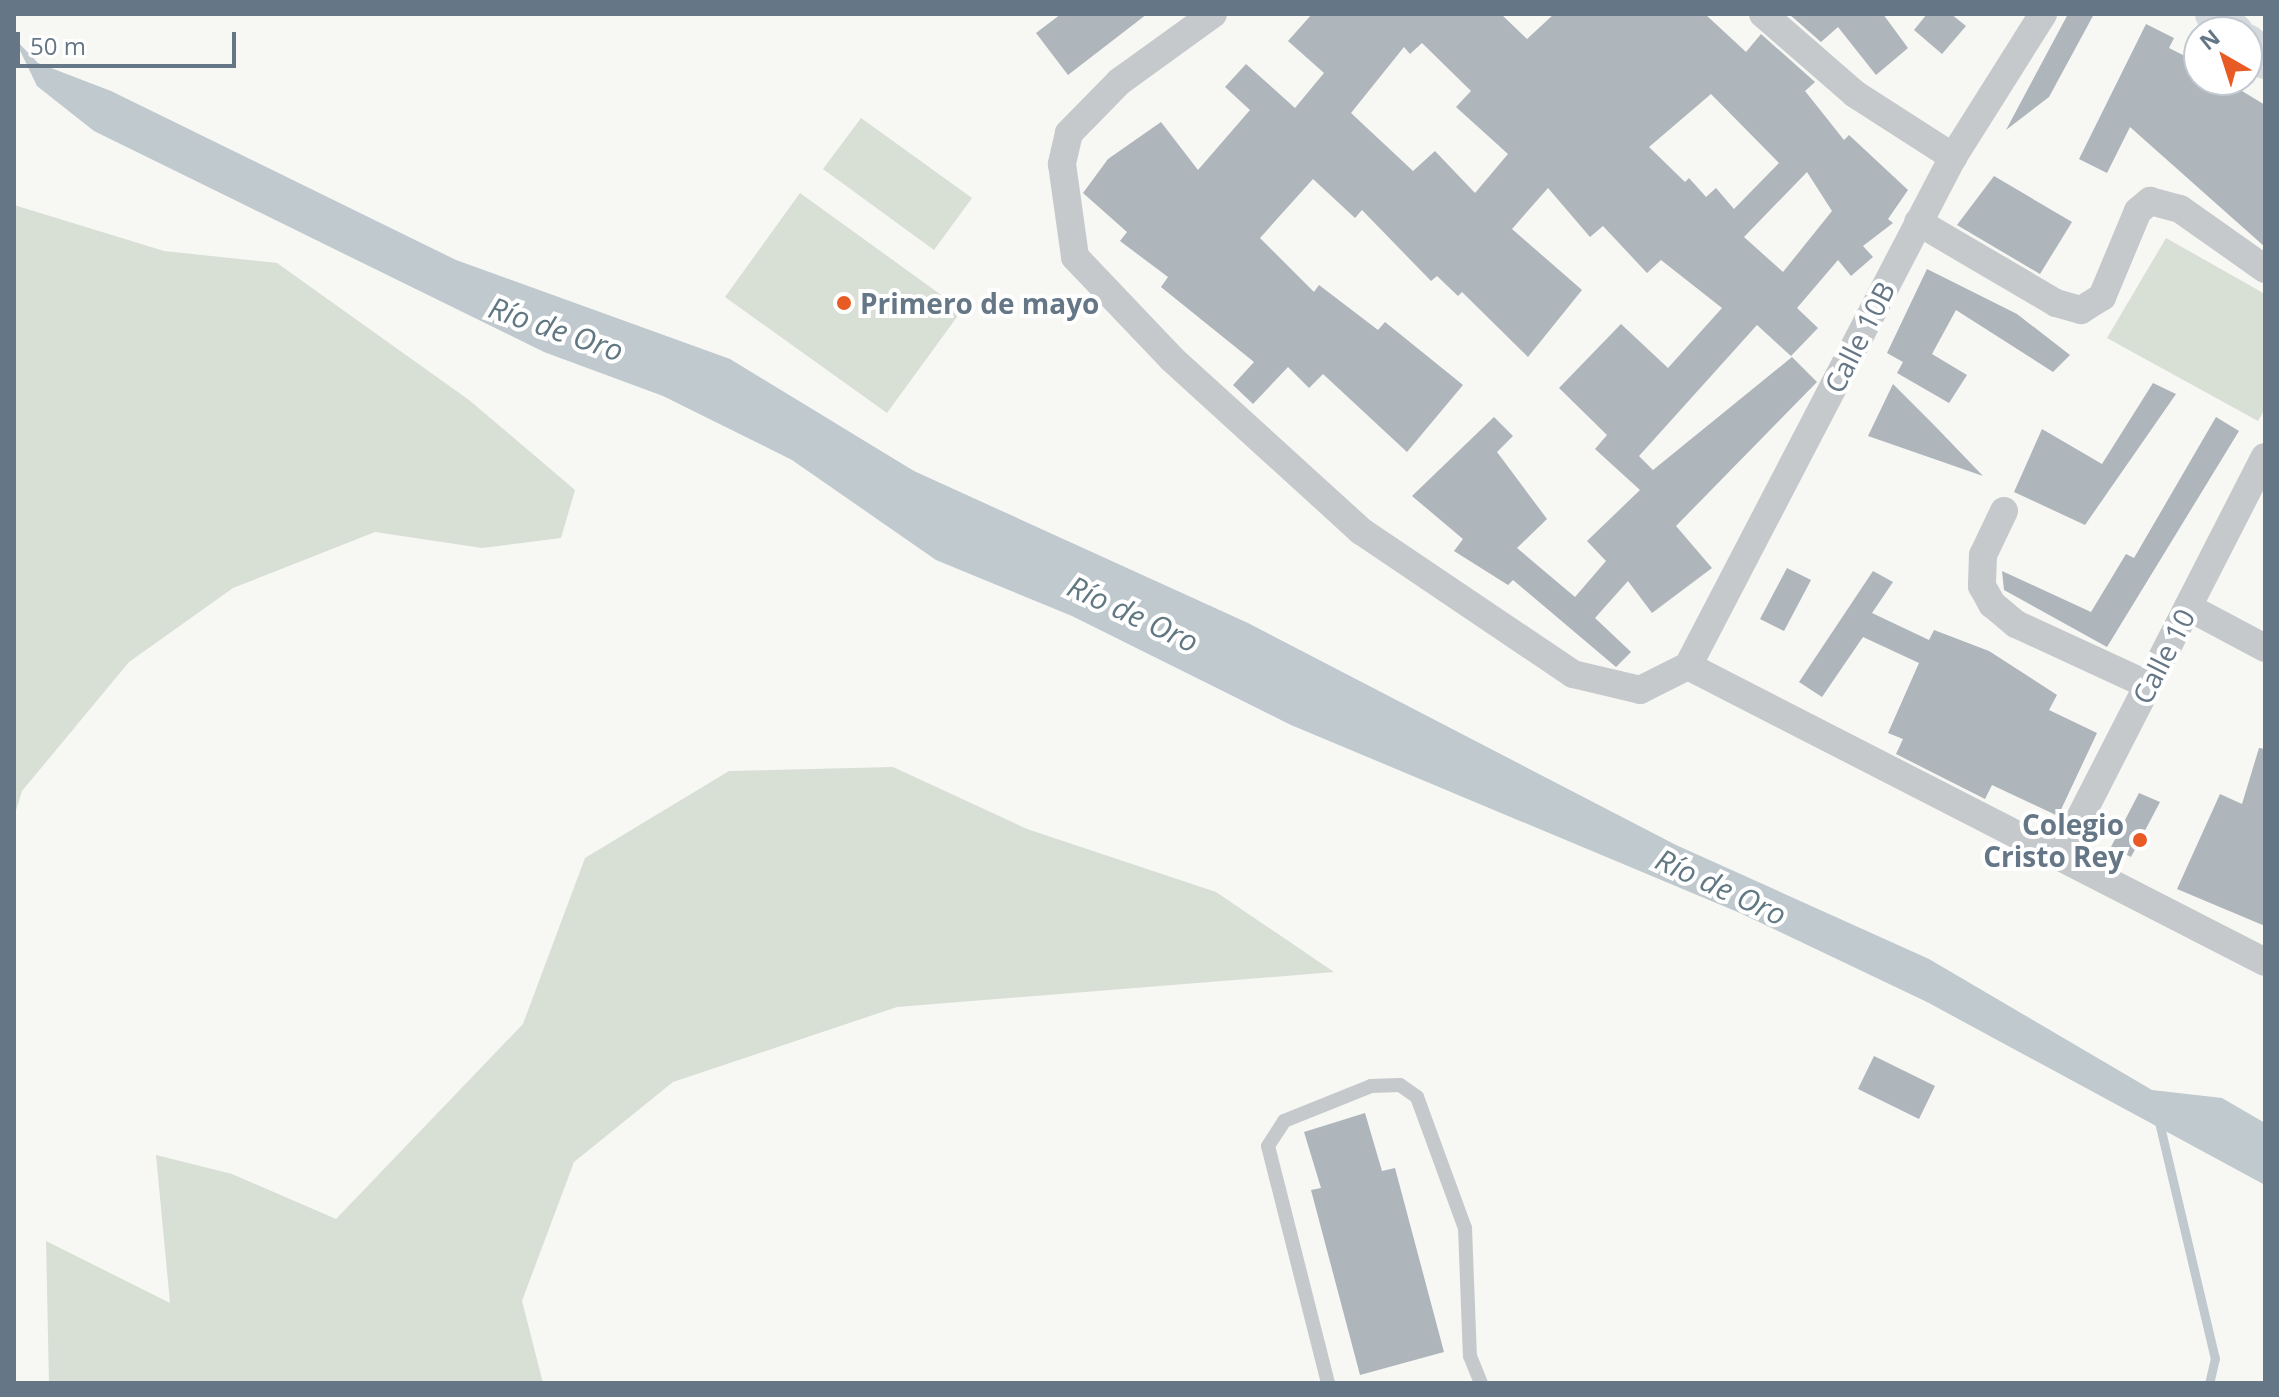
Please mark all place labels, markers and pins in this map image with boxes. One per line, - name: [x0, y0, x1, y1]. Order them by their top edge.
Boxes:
- place label: Primero de mayo: [860, 286, 1099, 320]
- marker: Primero de mayo: [835, 294, 853, 312]
- place label: Colegio Cristo Rey: [1983, 807, 2124, 873]
- marker: Colegio Cristo Rey: [2131, 831, 2149, 849]

